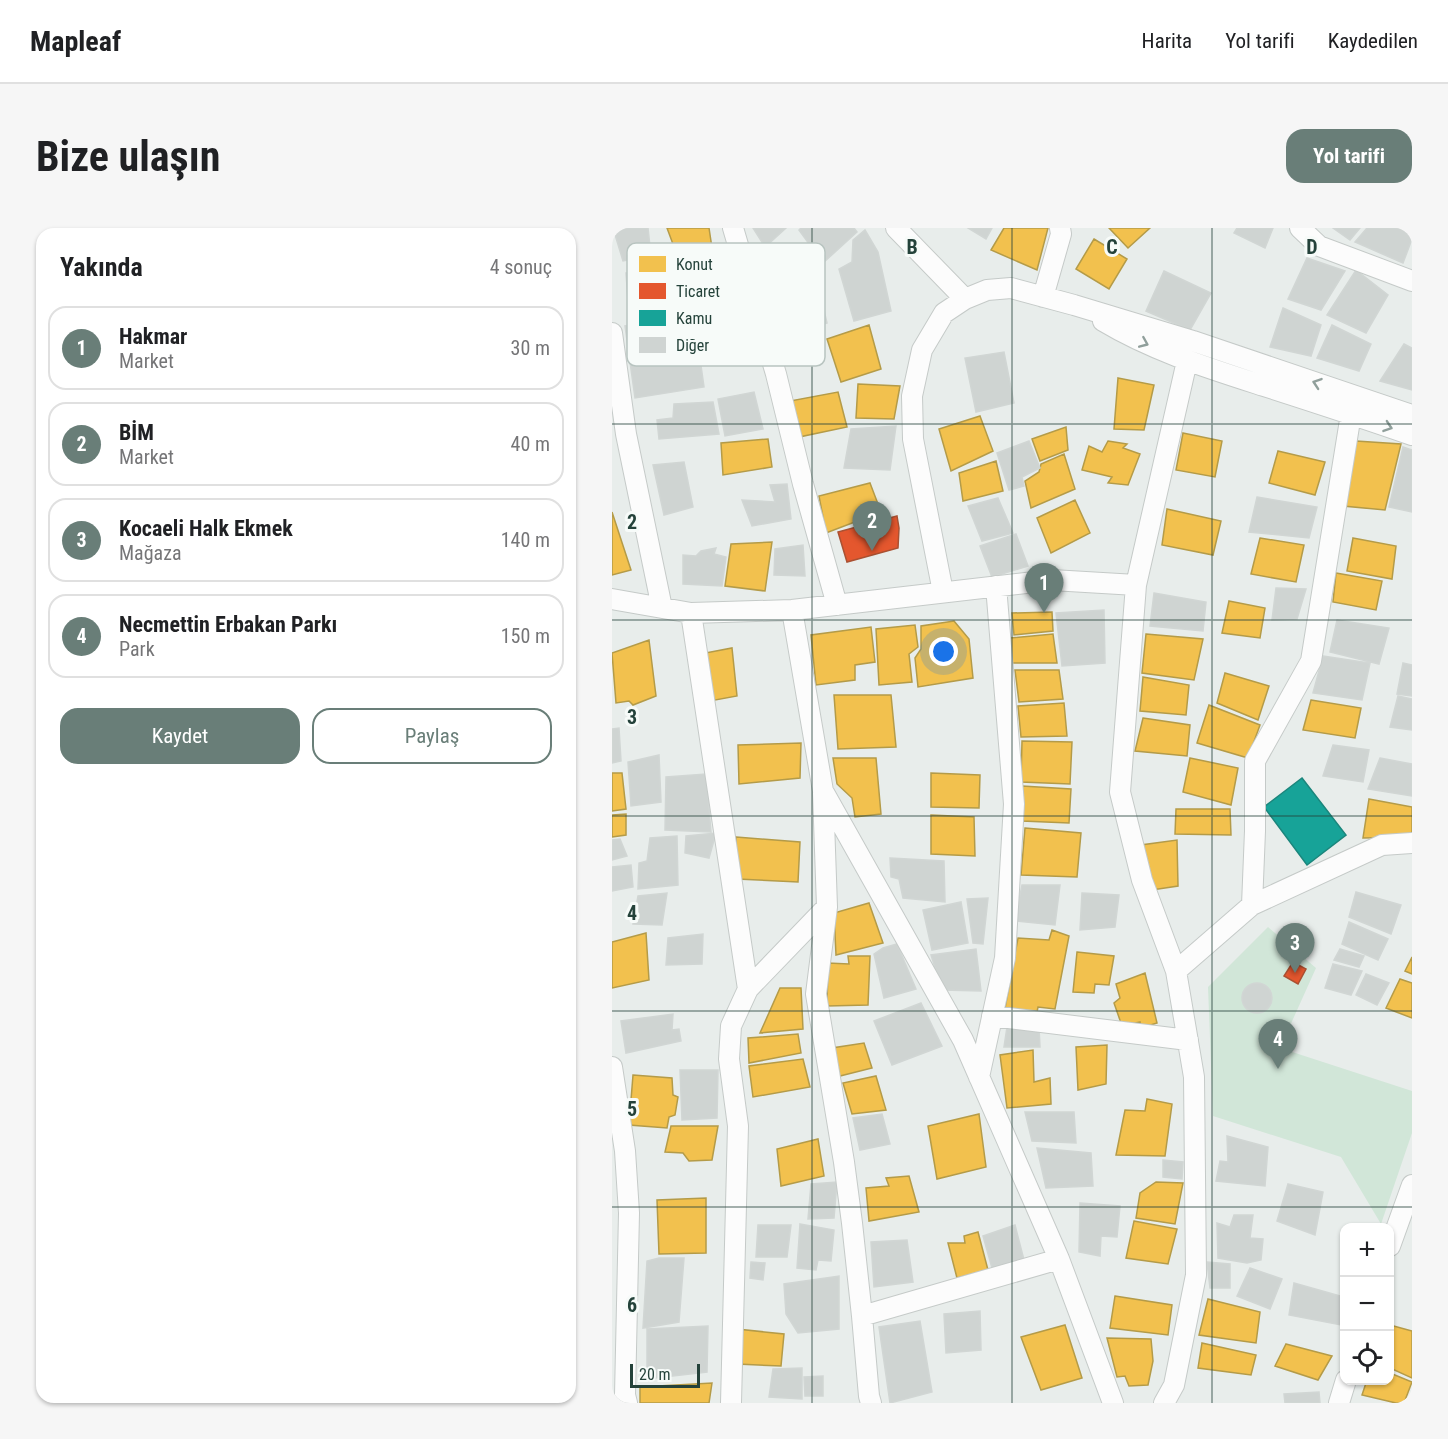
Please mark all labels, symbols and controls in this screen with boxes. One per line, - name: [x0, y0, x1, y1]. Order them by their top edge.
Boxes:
- text: Mapleaf: [30, 25, 121, 58]
- text: Harita: [1142, 29, 1192, 53]
- text: Yol tarifi: [1225, 29, 1295, 53]
- text: Kaydedilen: [1328, 29, 1418, 53]
- button: Yol tarifi: [1286, 129, 1412, 183]
- text: Bize ulaşın: [36, 132, 220, 181]
- text: B: [906, 235, 918, 259]
- text: C: [1106, 235, 1118, 259]
- text: D: [1306, 235, 1318, 259]
- legend: [627, 243, 825, 366]
- text: Yakında: [60, 252, 143, 282]
- text: 4 sonuç: [490, 255, 552, 279]
- text: Konut: [676, 255, 713, 274]
- text: Ticaret: [676, 282, 720, 301]
- text: Kamu: [676, 309, 712, 328]
- text: Hakmar: [119, 324, 187, 349]
- text: 1: [76, 336, 87, 360]
- text: 30 m: [511, 336, 550, 360]
- text: Diğer: [676, 336, 709, 355]
- one-way arrow: [1138, 336, 1149, 348]
- text: Market: [119, 349, 174, 373]
- one-way arrow: [1312, 378, 1323, 390]
- one-way arrow: [1382, 419, 1393, 432]
- text: BİM: [119, 420, 154, 445]
- text: 2: [76, 432, 87, 456]
- text: 40 m: [511, 432, 550, 456]
- text: Market: [119, 445, 174, 469]
- pin: 2: [852, 502, 892, 551]
- text: 2: [627, 510, 637, 534]
- text: Kocaeli Halk Ekmek: [119, 516, 293, 541]
- text: 3: [76, 528, 87, 552]
- text: 140 m: [501, 528, 550, 552]
- text: Mağaza: [119, 541, 182, 565]
- pin: 1: [1024, 564, 1064, 613]
- text: Necmettin Erbakan Parkı: [119, 612, 337, 637]
- text: 4: [76, 624, 87, 648]
- text: 150 m: [501, 624, 550, 648]
- text: Park: [119, 637, 155, 661]
- your location: [929, 637, 958, 666]
- text: 3: [627, 705, 637, 729]
- button: Kaydet: [60, 708, 300, 764]
- button: Paylaş: [312, 708, 552, 764]
- text: 4: [627, 901, 637, 925]
- pin: 3: [1276, 924, 1314, 973]
- pin: 4: [1258, 1020, 1298, 1069]
- text: 5: [627, 1097, 637, 1121]
- map controls: [1340, 1223, 1394, 1385]
- button: +: [1340, 1223, 1394, 1277]
- button: −: [1340, 1277, 1394, 1331]
- text: 6: [627, 1293, 637, 1317]
- button: locate: [1340, 1331, 1394, 1385]
- scale bar: [630, 1361, 700, 1388]
- text: 20 m: [639, 1365, 671, 1384]

